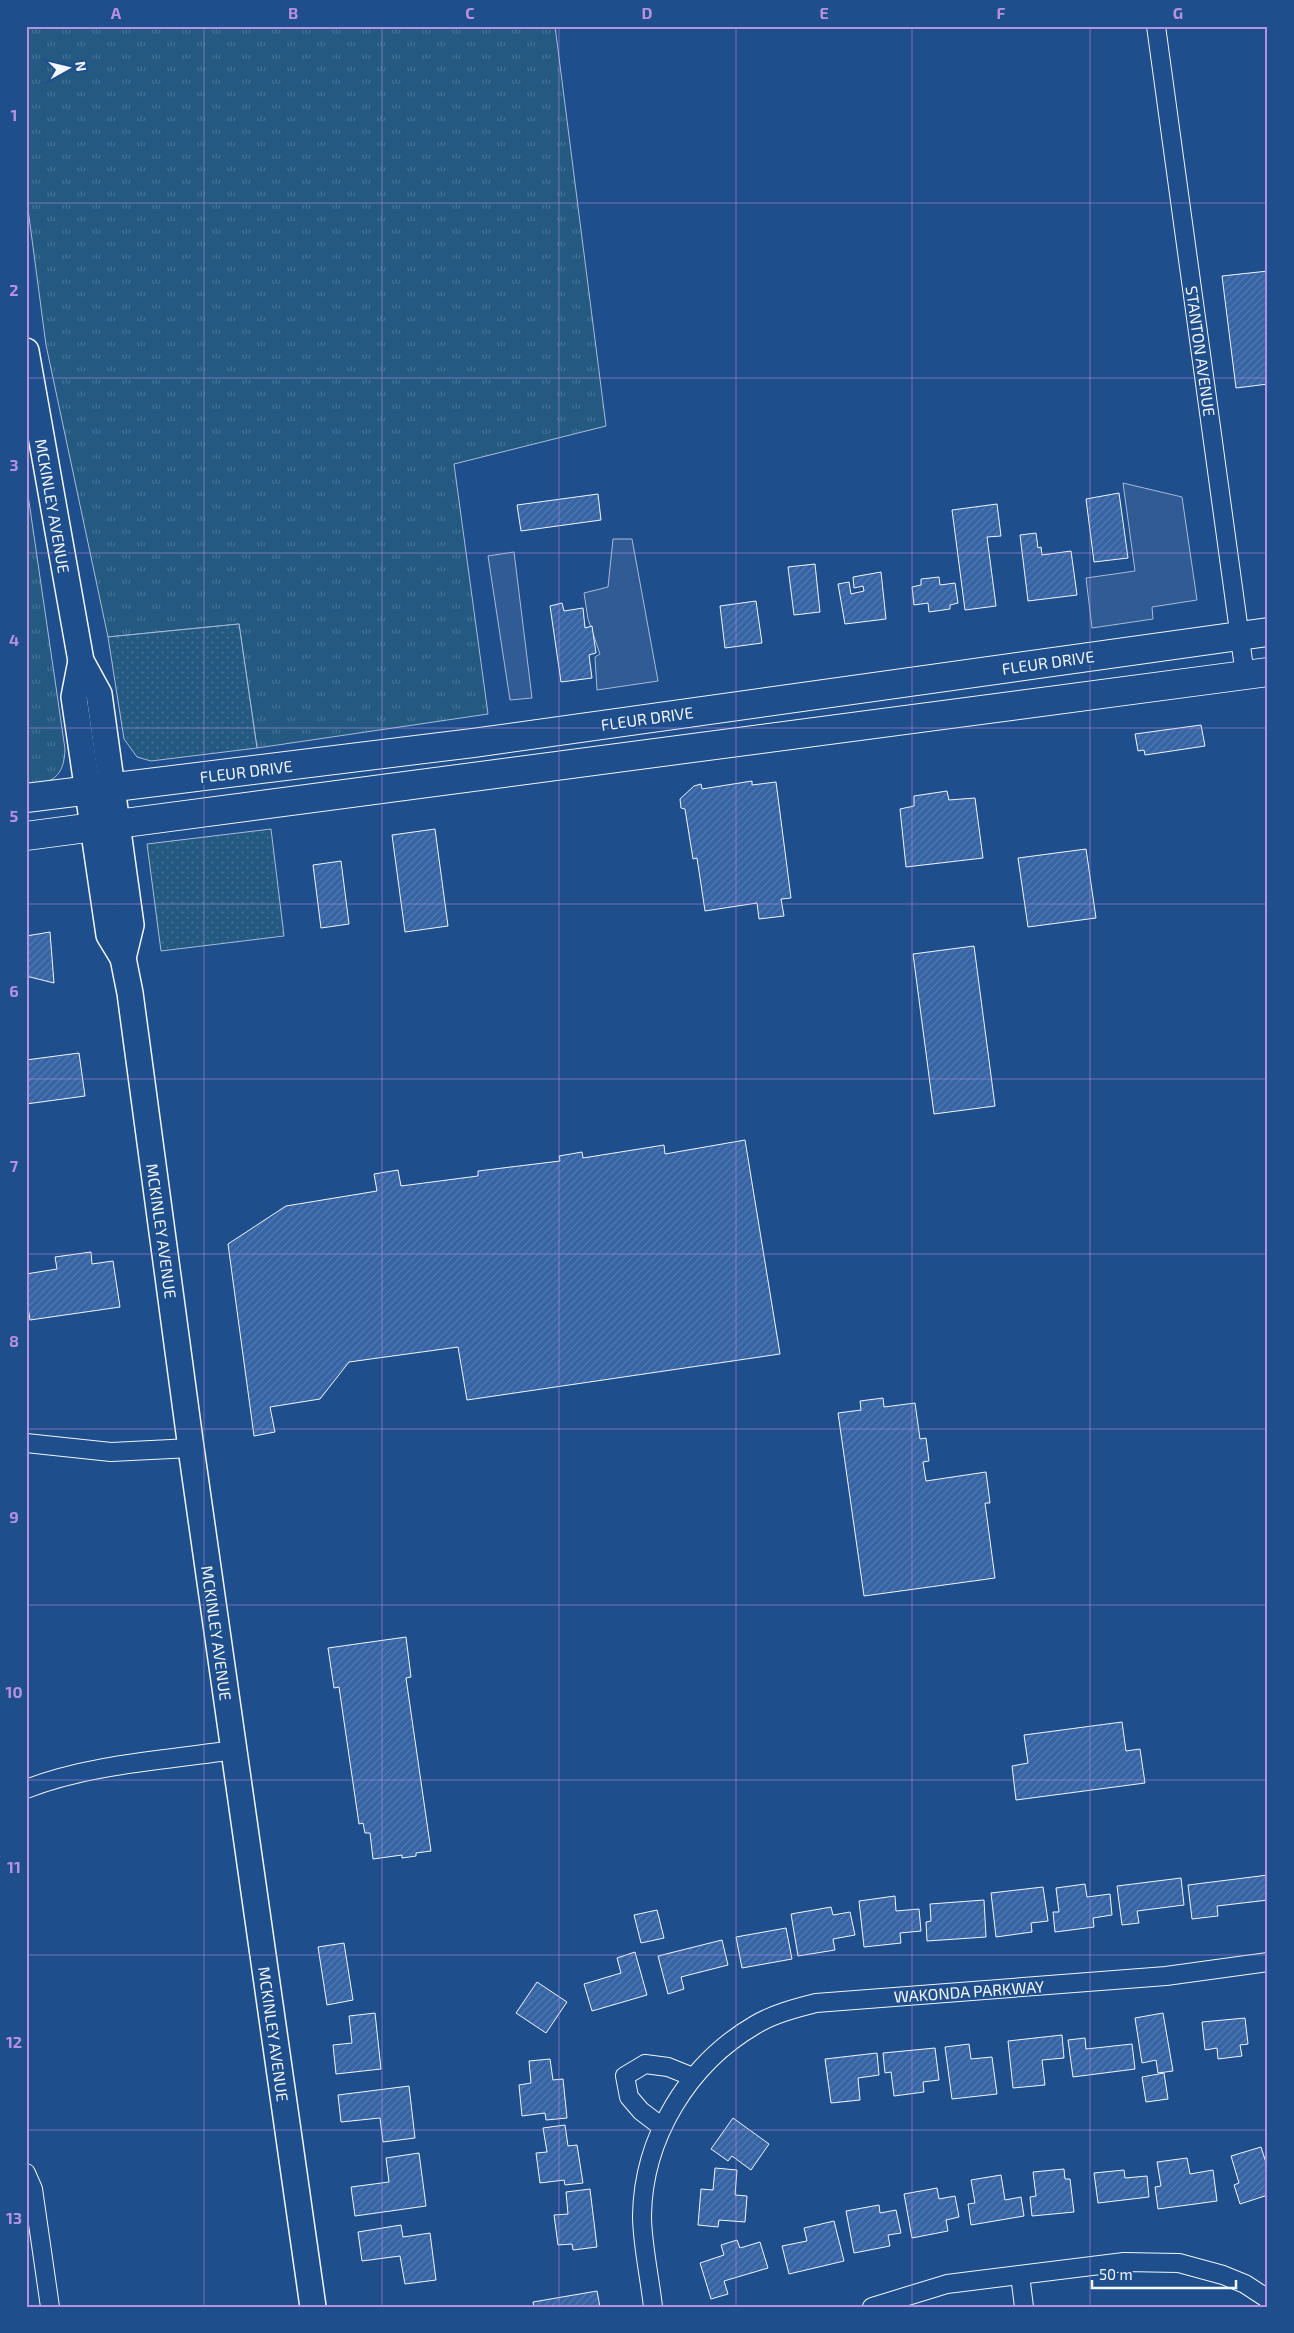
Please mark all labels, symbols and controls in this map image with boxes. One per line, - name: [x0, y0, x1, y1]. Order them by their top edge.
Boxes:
- text: A: [111, 3, 122, 22]
- text: B: [288, 3, 298, 22]
- text: C: [465, 3, 475, 22]
- text: D: [642, 3, 653, 22]
- text: E: [819, 3, 829, 22]
- text: F: [997, 3, 1006, 22]
- text: G: [1173, 3, 1183, 22]
- north arrow: [42, 42, 92, 92]
- text: N: [72, 60, 90, 72]
- text: 1: [11, 105, 17, 124]
- text: 2: [9, 280, 19, 299]
- street label: STANTON AVENUE: [1182, 284, 1220, 418]
- street label: MCKINLEY AVENUE: [32, 437, 74, 575]
- text: 3: [9, 455, 19, 474]
- text: 4: [9, 630, 19, 649]
- street label: FLEUR DRIVE: [1000, 646, 1096, 678]
- street label: FLEUR DRIVE: [599, 702, 695, 734]
- street label: FLEUR DRIVE: [199, 756, 294, 786]
- text: 5: [10, 806, 19, 825]
- text: 6: [9, 981, 19, 1000]
- text: 7: [10, 1156, 19, 1175]
- street label: MCKINLEY AVENUE: [143, 1162, 181, 1300]
- text: 8: [9, 1331, 19, 1350]
- text: 9: [9, 1507, 19, 1526]
- street label: MCKINLEY AVENUE: [198, 1564, 236, 1702]
- text: 10: [5, 1682, 23, 1701]
- text: 11: [7, 1857, 21, 1876]
- street label: MCKINLEY AVENUE: [255, 1965, 293, 2103]
- street label: WAKONDA PARKWAY: [893, 1976, 1045, 2006]
- text: 12: [6, 2032, 22, 2051]
- text: 13: [6, 2208, 22, 2227]
- scale bar: [1092, 2258, 1235, 2290]
- text: 50 m: [1099, 2265, 1133, 2283]

